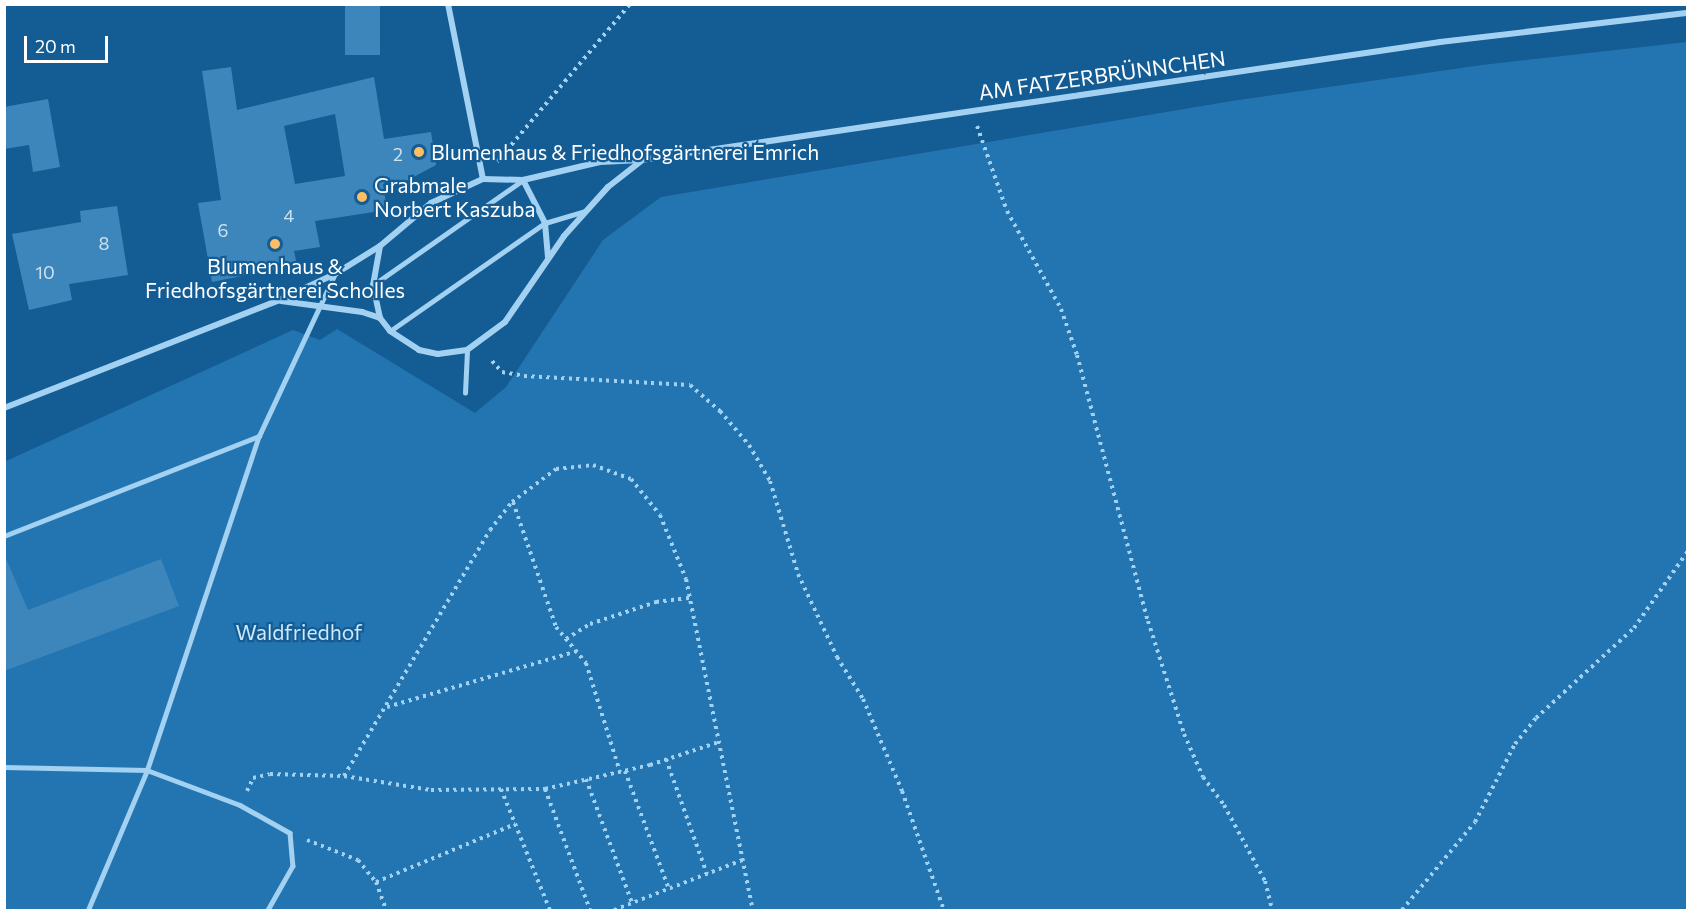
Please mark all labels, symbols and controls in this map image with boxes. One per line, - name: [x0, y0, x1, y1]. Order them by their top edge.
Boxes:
- scale bar: [27, 24, 111, 62]
- text: 20 m: [35, 35, 76, 57]
- street label: AM FATZERBRÜNNCHEN: [977, 45, 1227, 105]
- place label: Blumenhaus & Friedhofsgärtnerei Emrich: [431, 139, 819, 165]
- house number: 2: [393, 143, 403, 165]
- marker: Blumenhaus & Friedhofsgärtnerei Emrich: [412, 145, 426, 159]
- place label: Grabmale Norbert Kaszuba: [374, 172, 535, 222]
- marker: Grabmale Norbert Kaszuba: [355, 190, 369, 204]
- house number: 4: [284, 204, 294, 226]
- house number: 6: [218, 219, 228, 241]
- house number: 8: [99, 232, 109, 254]
- marker: Blumenhaus & Friedhofsgärtnerei Scholles: [268, 237, 282, 251]
- place label: Blumenhaus & Friedhofsgärtnerei Scholles: [145, 253, 405, 303]
- house number: 10: [35, 261, 55, 283]
- park label: Waldfriedhof: [236, 619, 362, 645]

